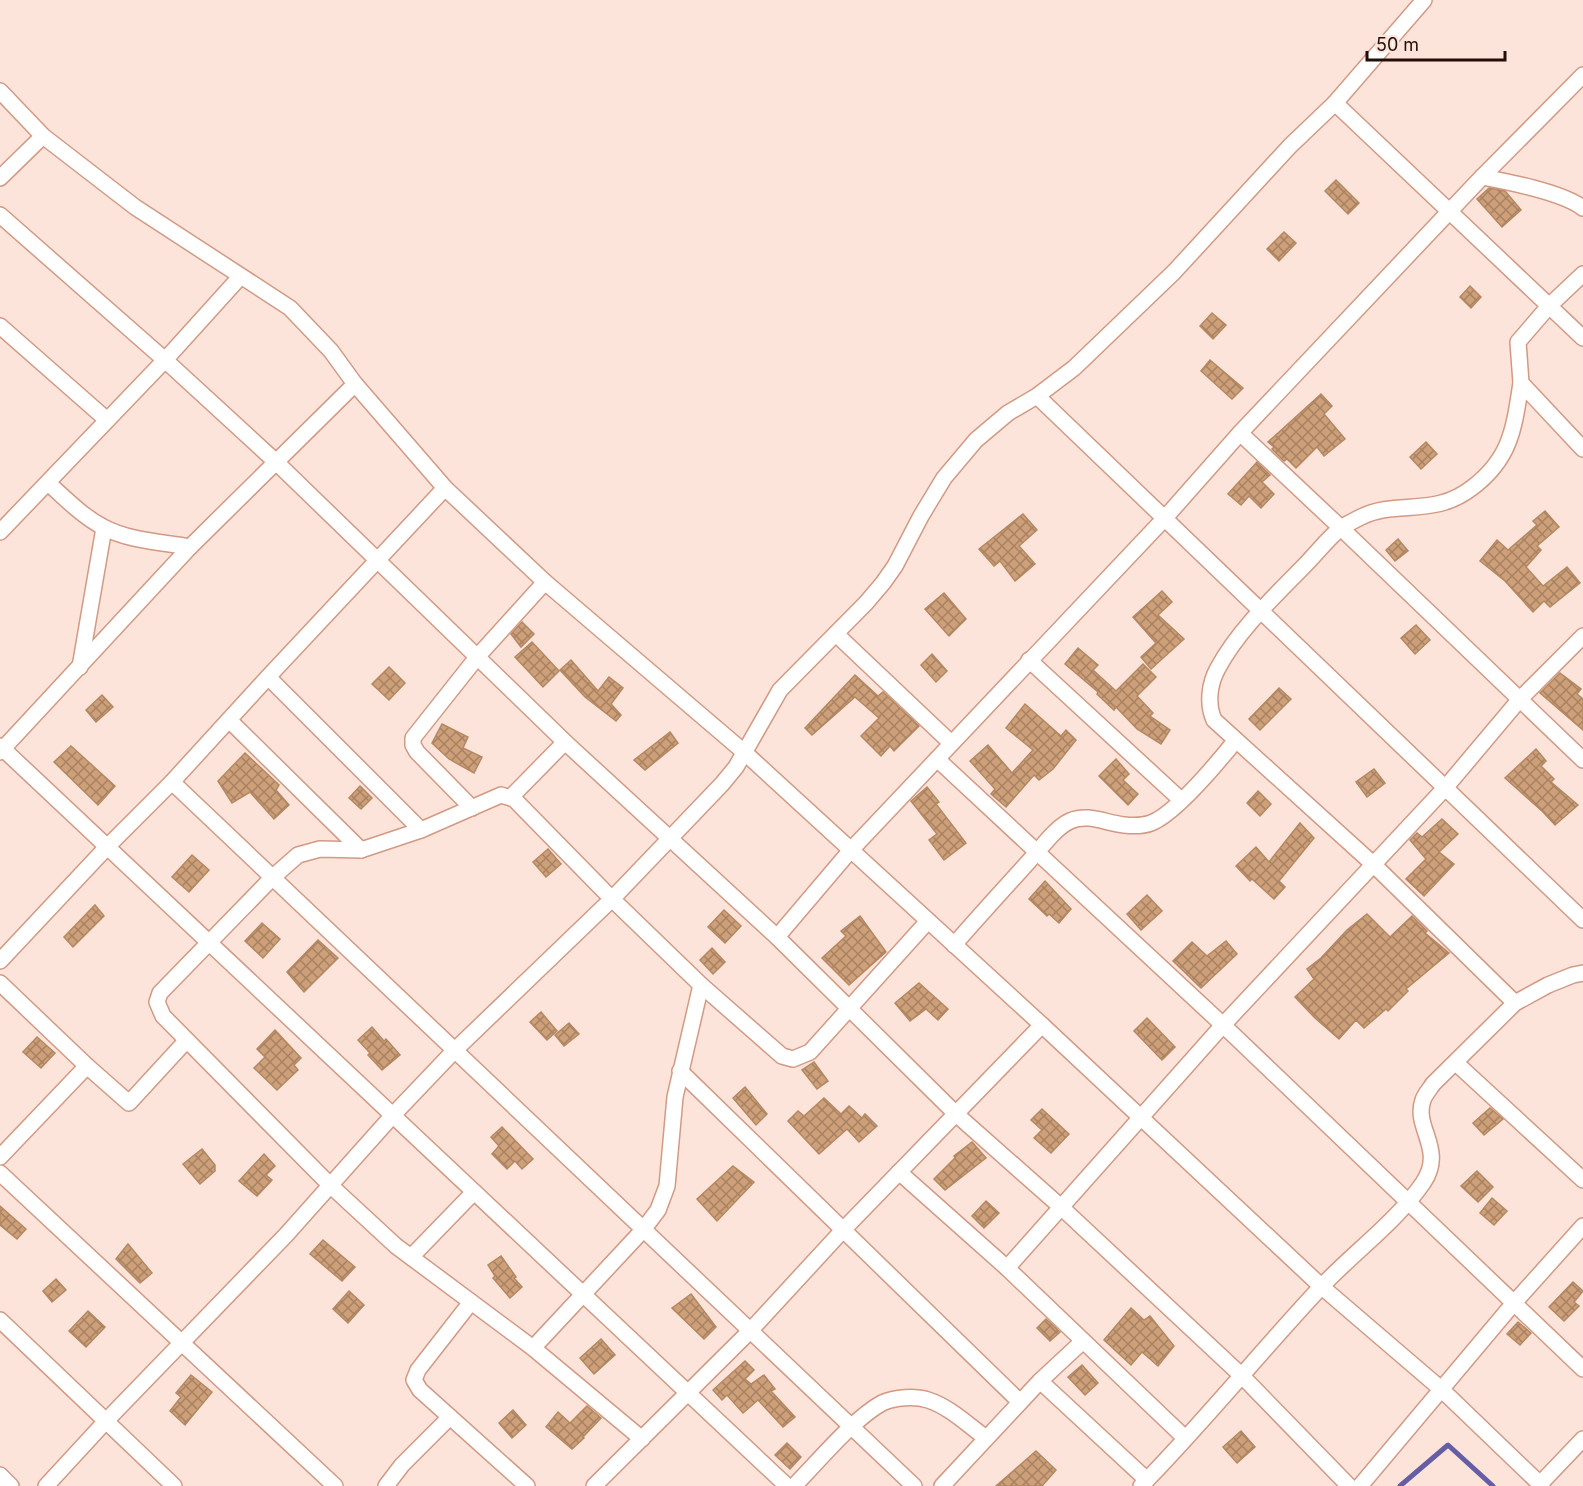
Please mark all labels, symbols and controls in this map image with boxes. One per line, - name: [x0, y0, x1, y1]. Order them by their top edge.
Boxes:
- scale bar: [1367, 24, 1505, 62]
- text: 50 m: [1376, 34, 1419, 55]

